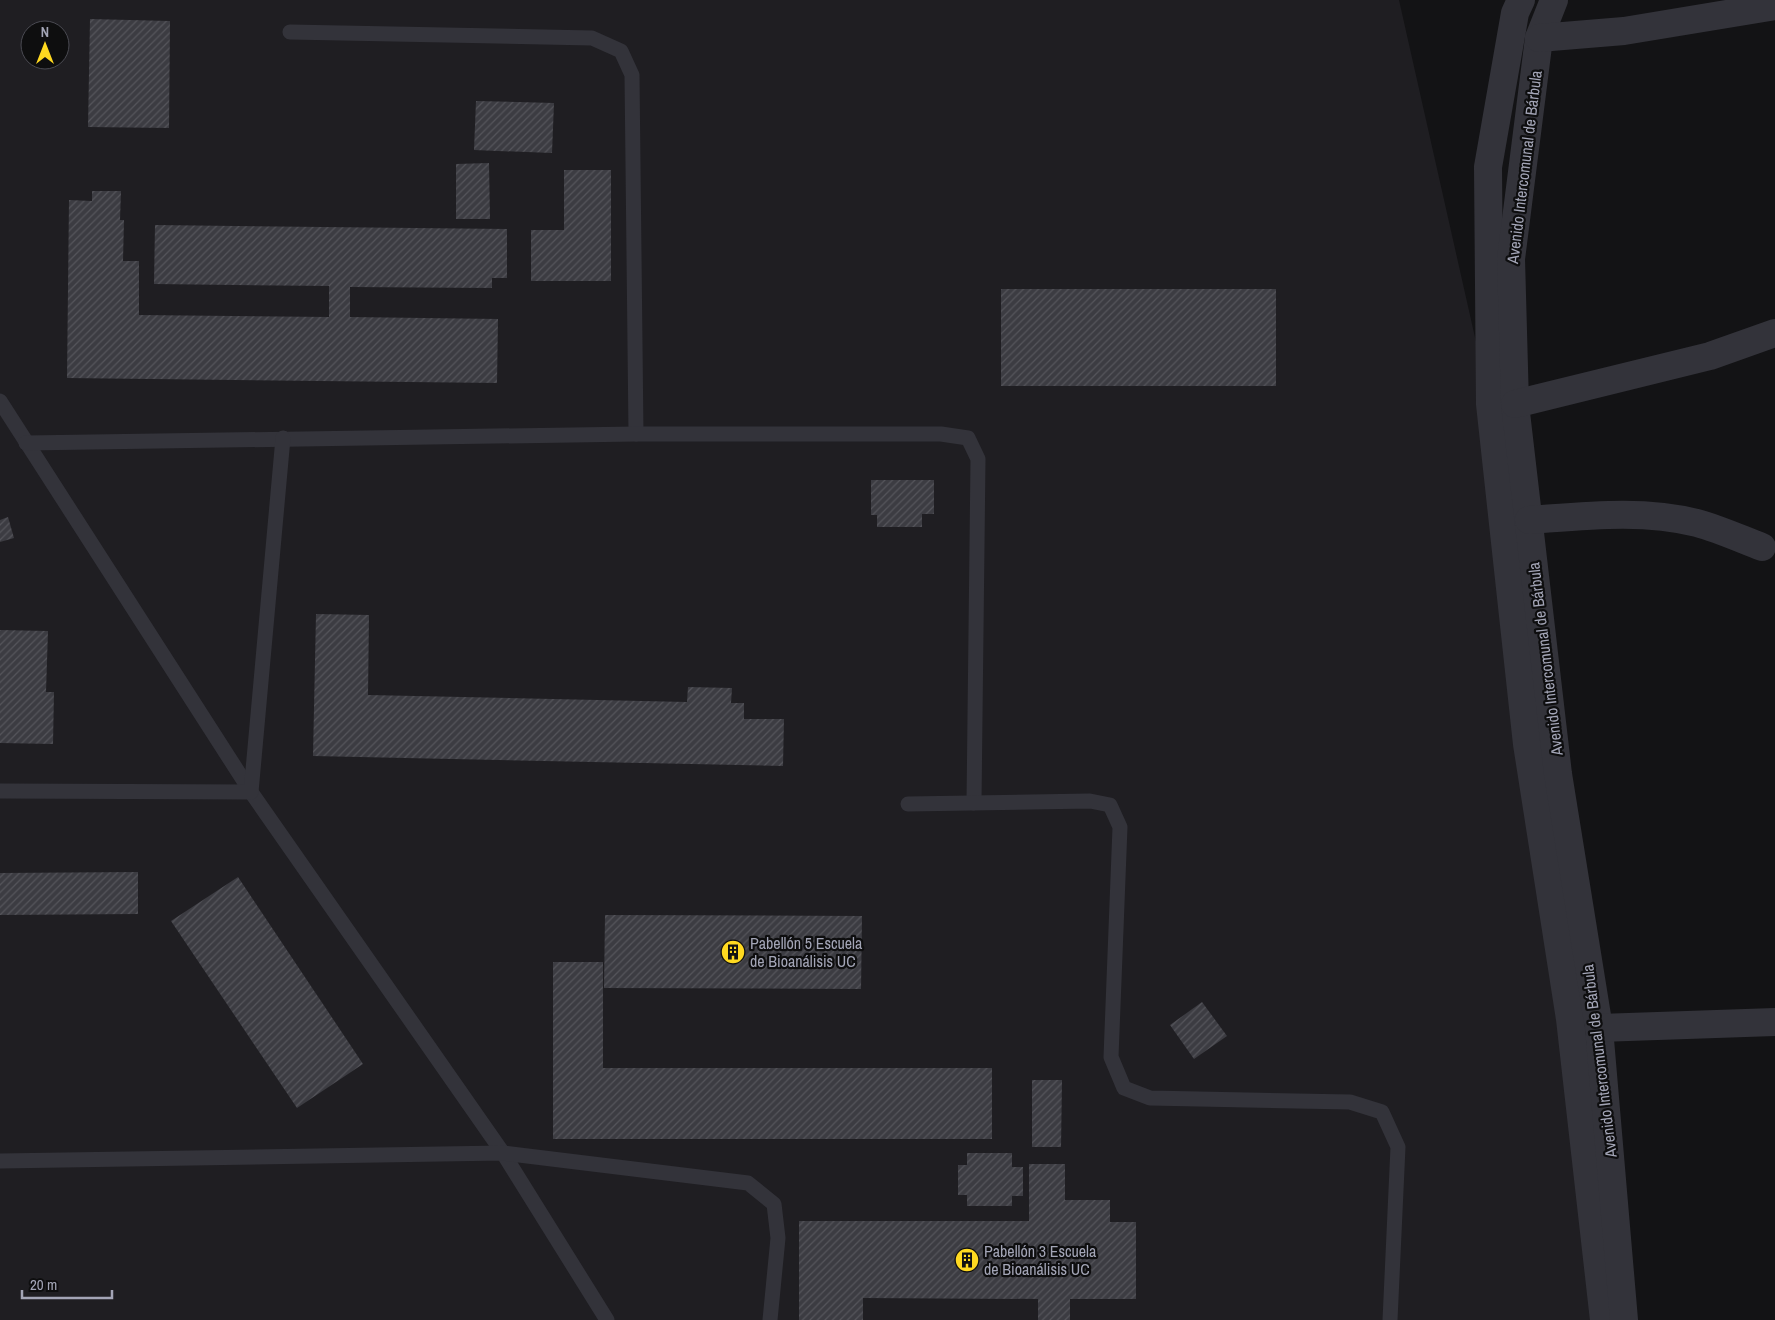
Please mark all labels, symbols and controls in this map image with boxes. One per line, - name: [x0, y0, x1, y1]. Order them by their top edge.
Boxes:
- north arrow: [20, 20, 70, 70]
- text: N: [41, 23, 49, 41]
- street label: Avenido Intercomunal de Bárbula: [1501, 68, 1547, 266]
- street label: Avenido Intercomunal de Bárbula: [1522, 560, 1568, 758]
- place label: Pabellón 5 Escuela de Bioanálisis UC: [750, 932, 863, 972]
- building icon: Pabellón 5 Escuela de Bioanálisis UC: [720, 939, 746, 965]
- street label: Avenido Intercomunal de Bárbula: [1576, 962, 1622, 1160]
- place label: Pabellón 3 Escuela de Bioanálisis UC: [984, 1240, 1097, 1280]
- building icon: Pabellón 3 Escuela de Bioanálisis UC: [954, 1247, 980, 1273]
- scale bar: [22, 1268, 112, 1300]
- text: 20 m: [30, 1274, 57, 1295]

